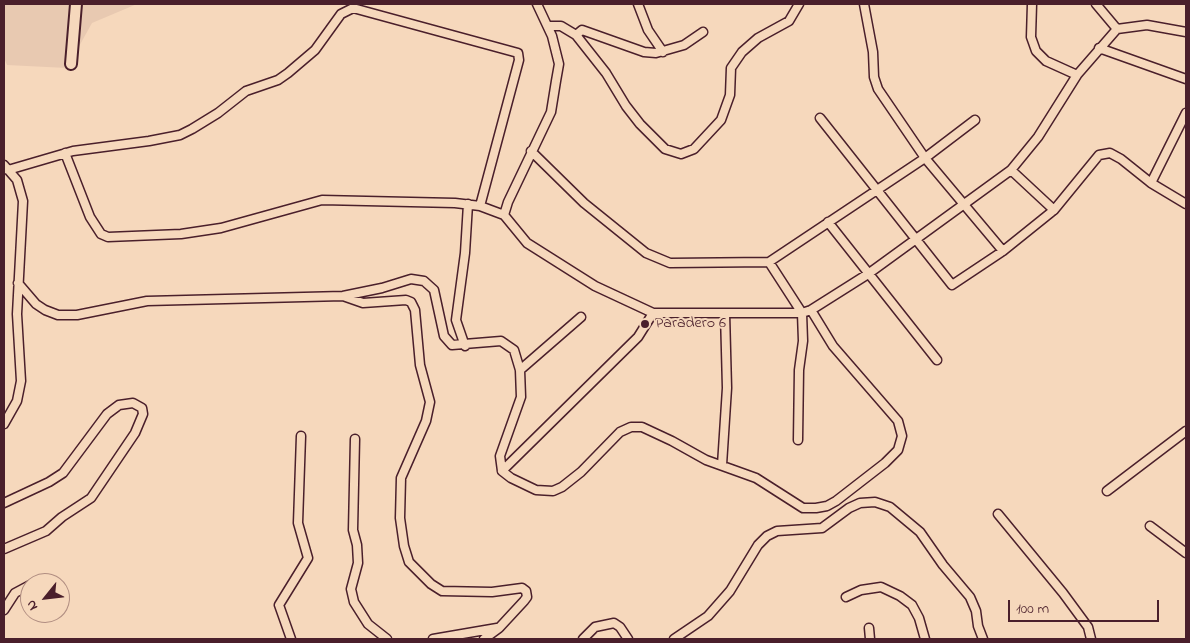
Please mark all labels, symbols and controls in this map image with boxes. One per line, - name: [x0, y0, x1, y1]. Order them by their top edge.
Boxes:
- place label: Paradero 6: [655, 314, 726, 334]
- marker: Paradero 6: [639, 318, 651, 330]
- north arrow: [20, 573, 70, 623]
- scale bar: [1010, 590, 1161, 622]
- text: N: [21, 596, 44, 614]
- text: 100 m: [1016, 598, 1049, 620]

